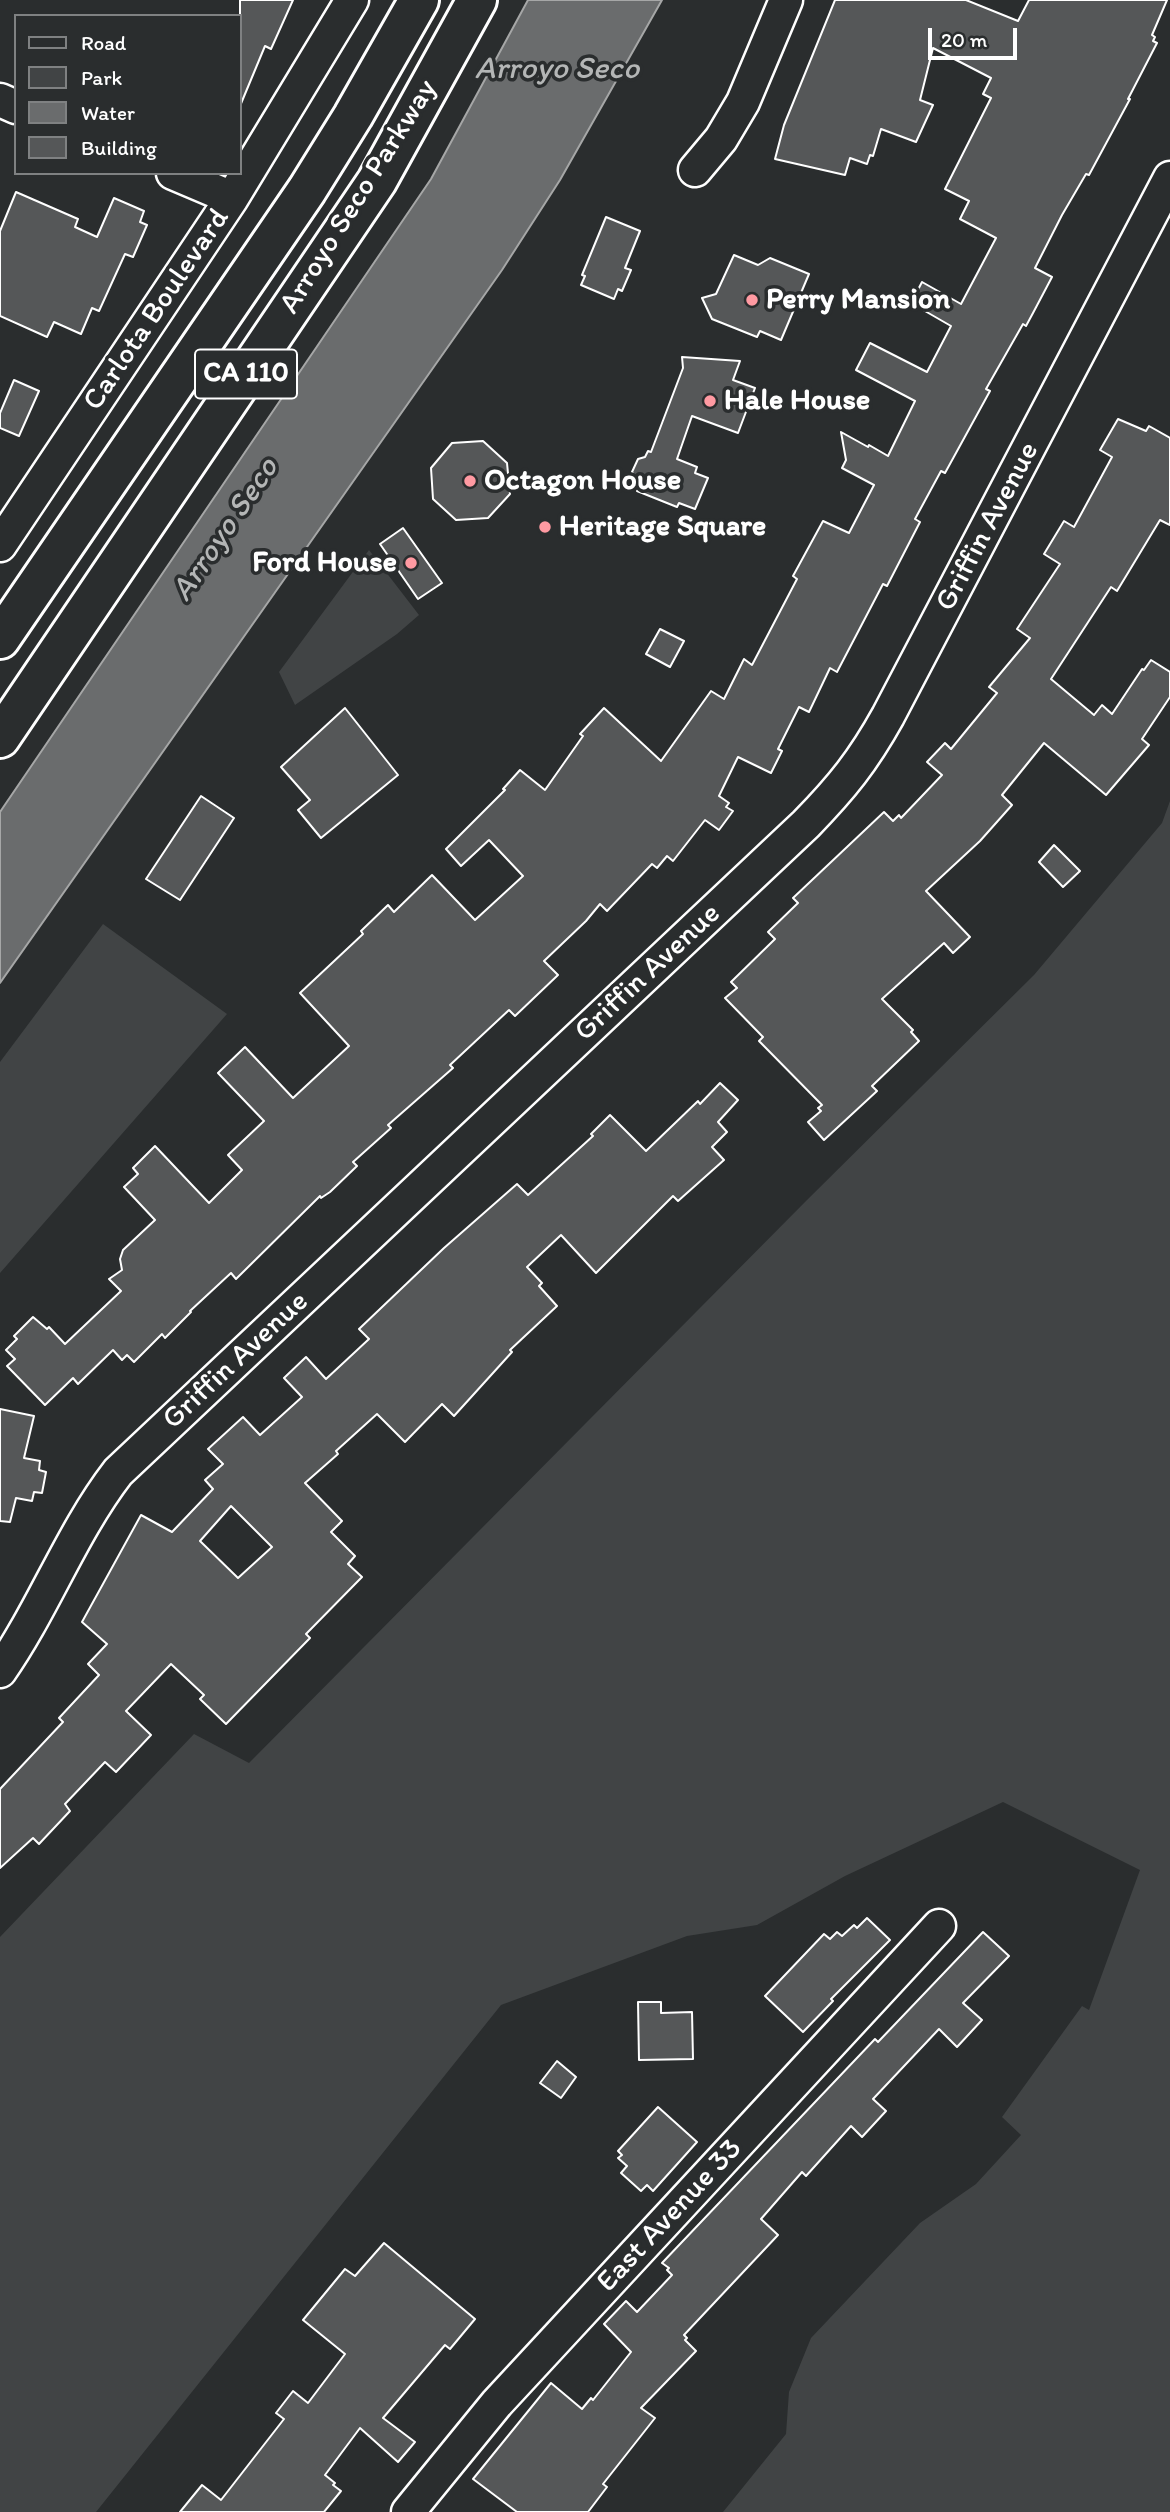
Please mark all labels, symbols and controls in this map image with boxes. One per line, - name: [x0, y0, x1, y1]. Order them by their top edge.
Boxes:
- legend: [14, 14, 242, 175]
- scale bar: [932, 14, 1021, 58]
- text: 20 m: [941, 27, 987, 52]
- text: Road: [81, 30, 126, 55]
- water label: Arroyo Seco: [475, 51, 639, 89]
- text: Park: [81, 65, 122, 90]
- street label: Arroyo Seco Parkway: [272, 73, 446, 321]
- text: Water: [81, 100, 135, 125]
- text: Building: [81, 135, 157, 160]
- street label: Carlota Boulevard: [76, 202, 238, 418]
- place label: Perry Mansion: [766, 282, 950, 318]
- marker: Perry Mansion: [744, 292, 760, 308]
- road number: CA 110: [195, 350, 297, 398]
- place label: Hale House: [724, 383, 870, 419]
- marker: Hale House: [702, 393, 718, 409]
- street label: Griffin Avenue: [928, 436, 1048, 618]
- water label: Arroyo Seco: [164, 451, 288, 609]
- place label: Octagon House: [484, 463, 681, 499]
- marker: Octagon House: [462, 473, 478, 489]
- place label: Heritage Square: [559, 509, 766, 545]
- marker: Heritage Square: [537, 519, 553, 535]
- place label: Ford House: [252, 545, 397, 581]
- marker: Ford House: [403, 555, 419, 571]
- street label: Griffin Avenue: [568, 896, 728, 1050]
- street label: Griffin Avenue: [156, 1284, 316, 1438]
- street label: East Avenue 33: [590, 2132, 750, 2300]

